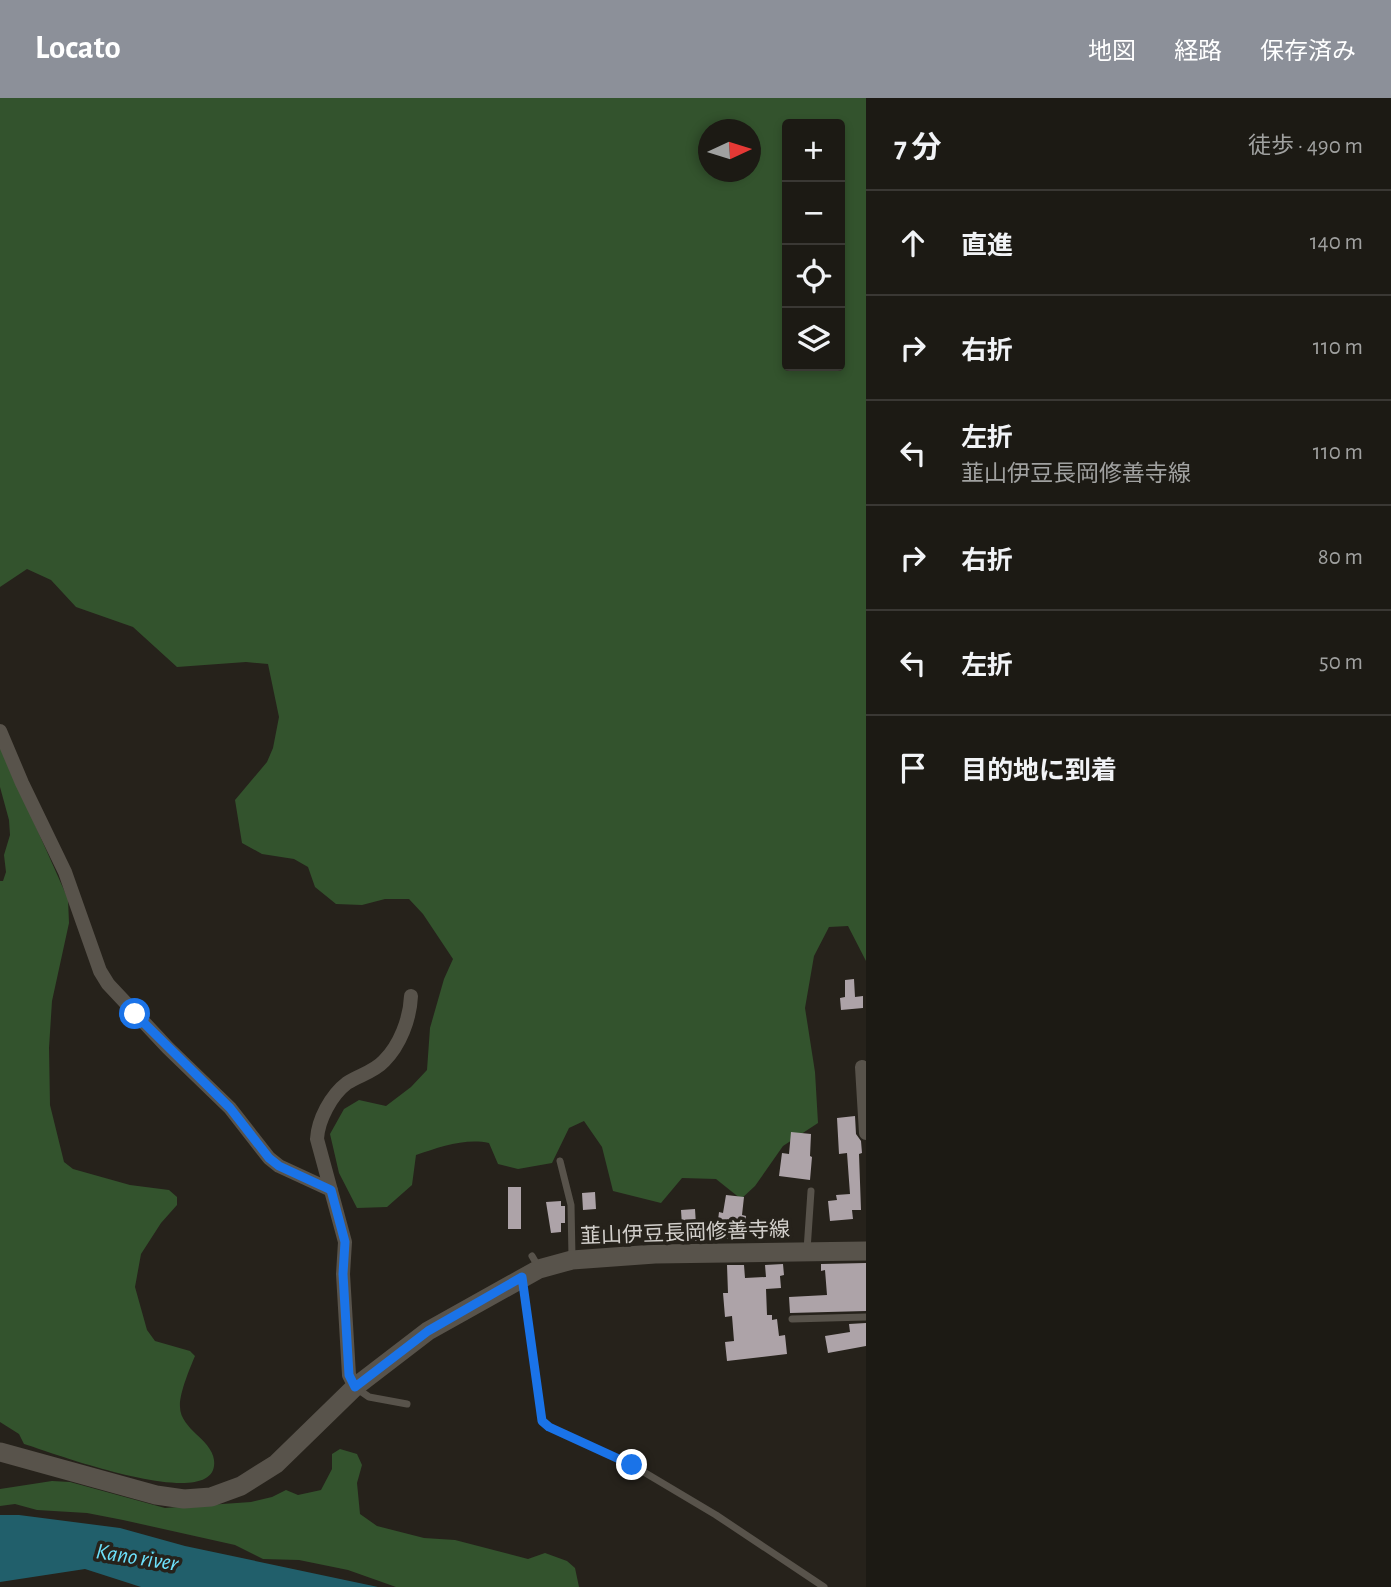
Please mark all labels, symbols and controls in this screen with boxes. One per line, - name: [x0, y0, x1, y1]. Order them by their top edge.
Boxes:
- text: Locato: [35, 32, 121, 65]
- text: 地図: [1088, 40, 1136, 64]
- text: 経路: [1174, 40, 1222, 64]
- text: 保存済み: [1260, 40, 1356, 64]
- north arrow: [698, 119, 761, 182]
- map controls: [782, 119, 845, 371]
- button: +: [782, 119, 845, 182]
- text: 7 分: [894, 133, 942, 163]
- text: 徒歩 · 490 m: [1248, 135, 1363, 158]
- button: −: [782, 182, 845, 245]
- icon: ahead: [894, 224, 932, 262]
- text: 140 m: [1310, 231, 1363, 254]
- text: 直進: [961, 233, 1013, 259]
- button: locate: [782, 245, 845, 308]
- button: layers: [782, 308, 845, 371]
- icon: right: [894, 329, 932, 367]
- text: 110 m: [1313, 336, 1363, 359]
- text: 右折: [961, 338, 1013, 364]
- text: 左折: [961, 425, 1013, 451]
- icon: left: [894, 434, 932, 472]
- text: 110 m: [1313, 441, 1363, 464]
- text: 韮山伊豆長岡修善寺線: [961, 463, 1191, 486]
- icon: right: [894, 539, 932, 577]
- text: 80 m: [1318, 546, 1363, 569]
- text: 右折: [961, 548, 1013, 574]
- icon: left: [894, 644, 932, 682]
- text: 50 m: [1319, 651, 1363, 674]
- text: 左折: [961, 653, 1013, 679]
- icon: arrive: [894, 749, 932, 787]
- text: 目的地に到着: [961, 758, 1117, 784]
- route start: [119, 998, 150, 1029]
- street label: 韮山伊豆長岡修善寺線: [580, 1218, 790, 1247]
- route end: [616, 1449, 647, 1480]
- water label: Kano river: [94, 1540, 180, 1576]

